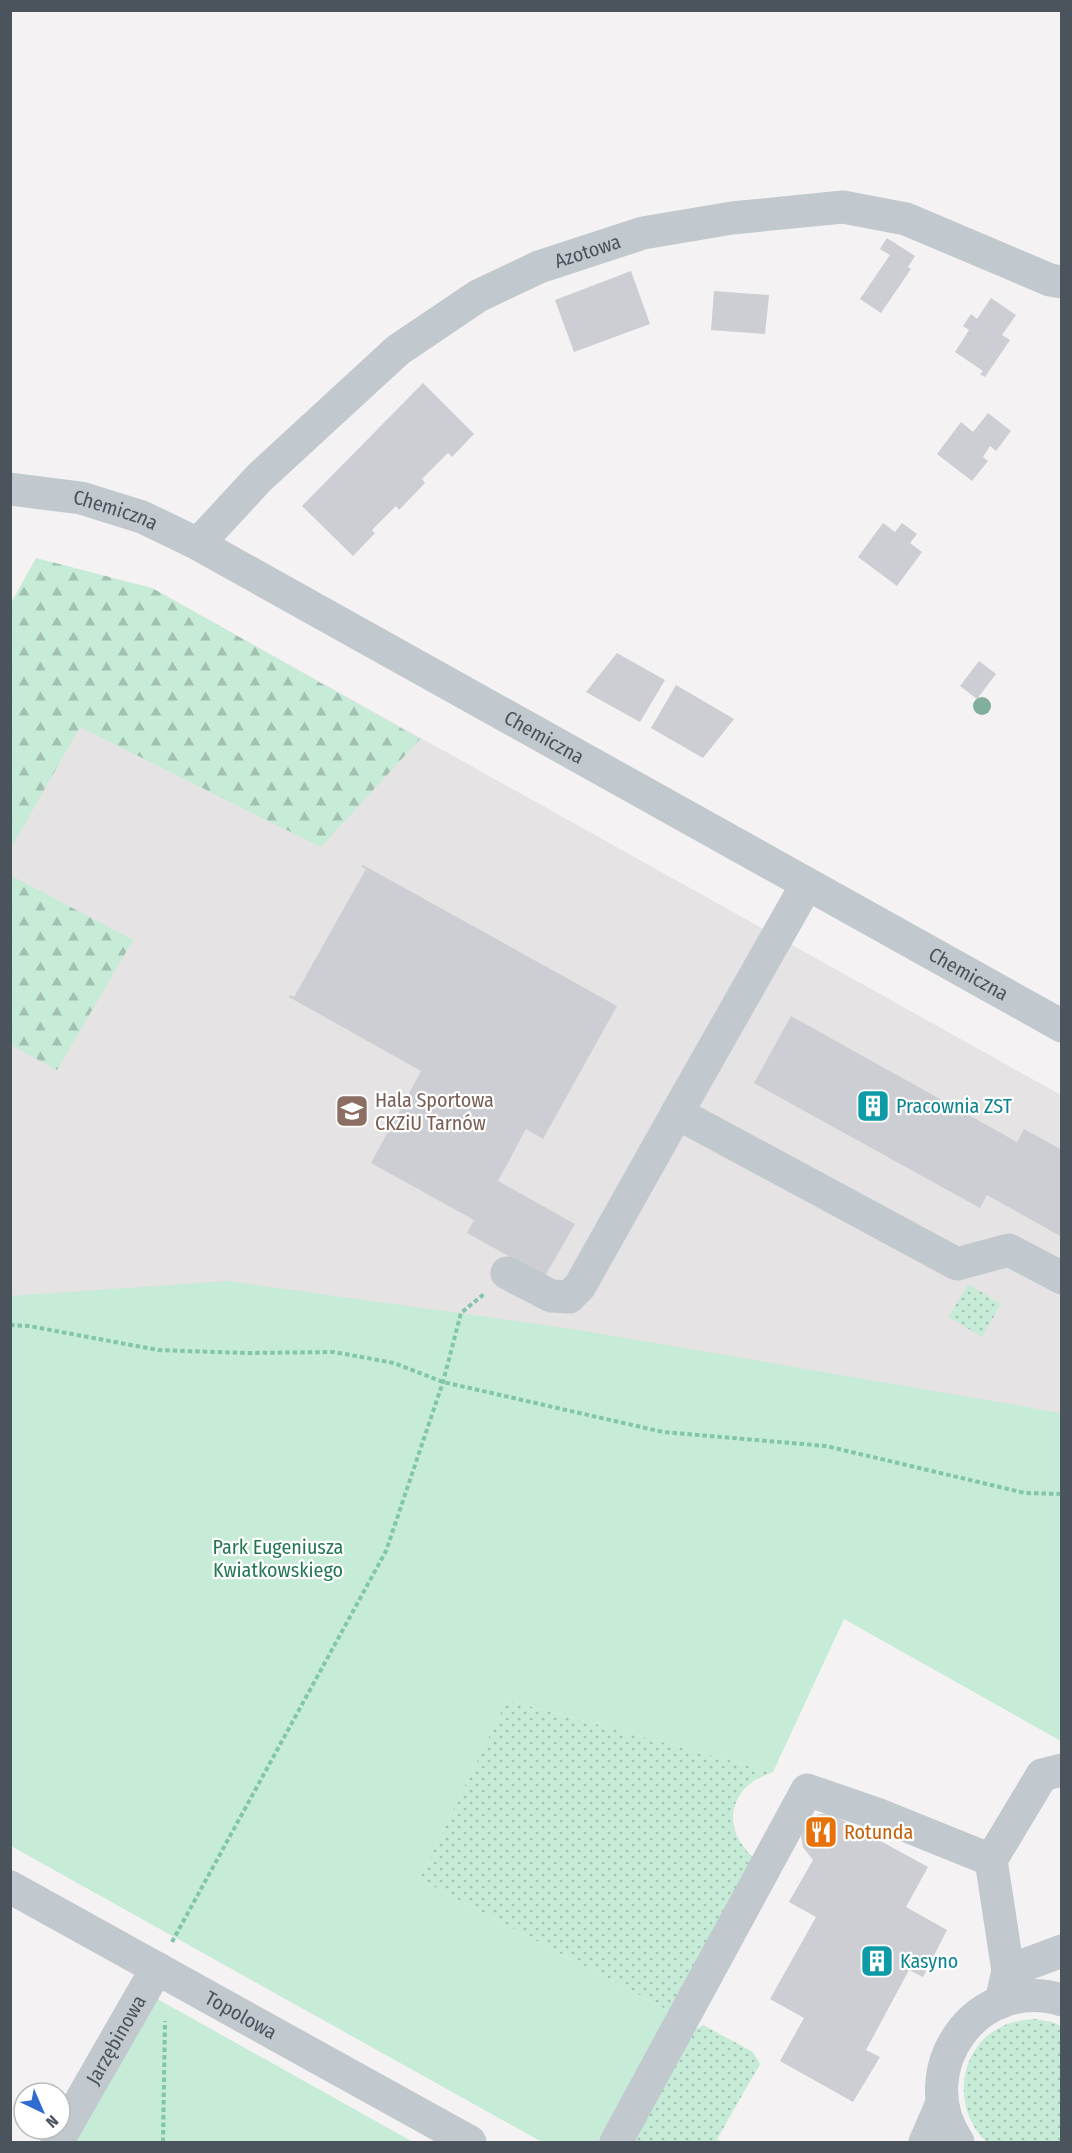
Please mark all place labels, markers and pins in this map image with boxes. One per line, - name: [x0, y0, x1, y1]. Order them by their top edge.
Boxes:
- place label: Hala Sportowa CKZiU Tarnów: [375, 1088, 494, 1135]
- building icon: Pracownia ZST: [855, 1088, 891, 1124]
- school or university icon: Hala Sportowa CKZiU Tarnów: [334, 1093, 370, 1129]
- place label: Pracownia ZST: [896, 1094, 1013, 1118]
- restaurant icon: Rotunda: [803, 1814, 839, 1850]
- place label: Rotunda: [844, 1820, 913, 1844]
- building icon: Kasyno: [859, 1943, 895, 1979]
- place label: Kasyno: [900, 1949, 958, 1973]

